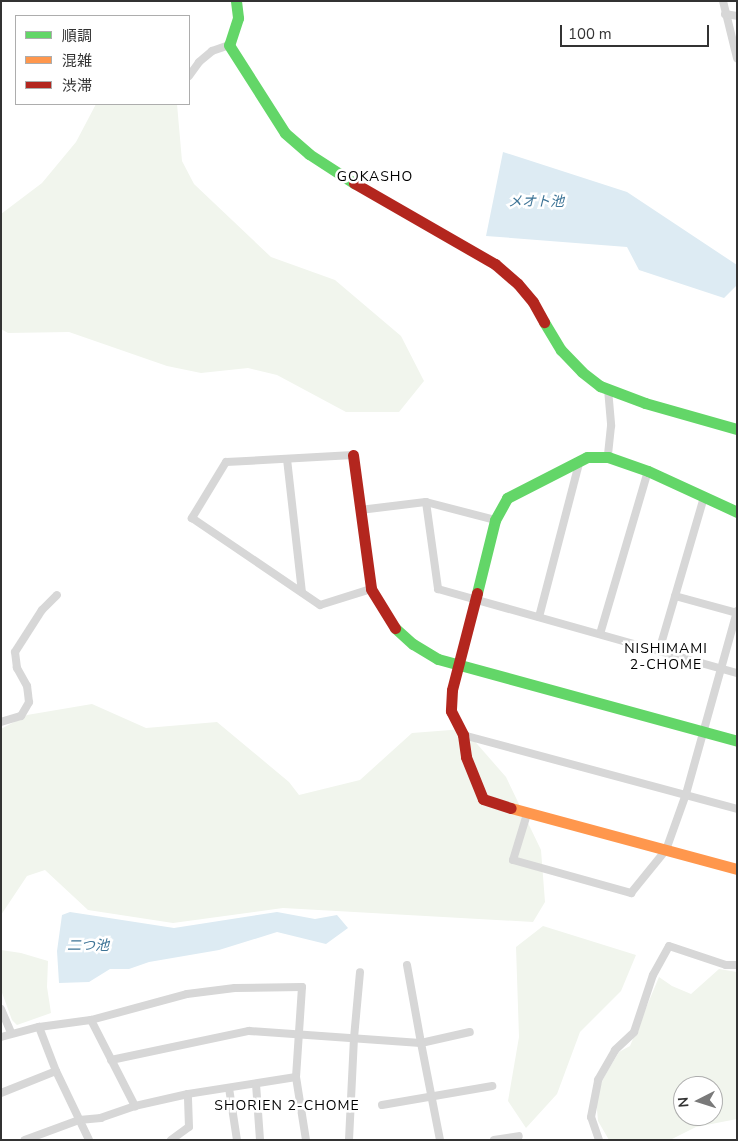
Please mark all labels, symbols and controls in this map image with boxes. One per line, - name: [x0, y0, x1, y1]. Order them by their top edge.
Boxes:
- legend: [15, 15, 190, 105]
- scale bar: [563, 15, 712, 47]
- text: 100 m: [568, 24, 612, 44]
- text: 順調: [62, 26, 92, 46]
- text: 混雑: [62, 51, 92, 71]
- text: 渋滞: [62, 76, 92, 96]
- district label: GOKASHO: [336, 169, 414, 185]
- water label: メオト池: [508, 194, 564, 210]
- district label: NISHIMAMI 2-CHOME: [623, 641, 709, 674]
- water label: 二つ池: [67, 938, 109, 954]
- north arrow: [673, 1076, 723, 1126]
- text: N: [674, 1096, 693, 1108]
- district label: SHORIEN 2-CHOME: [212, 1098, 362, 1114]

